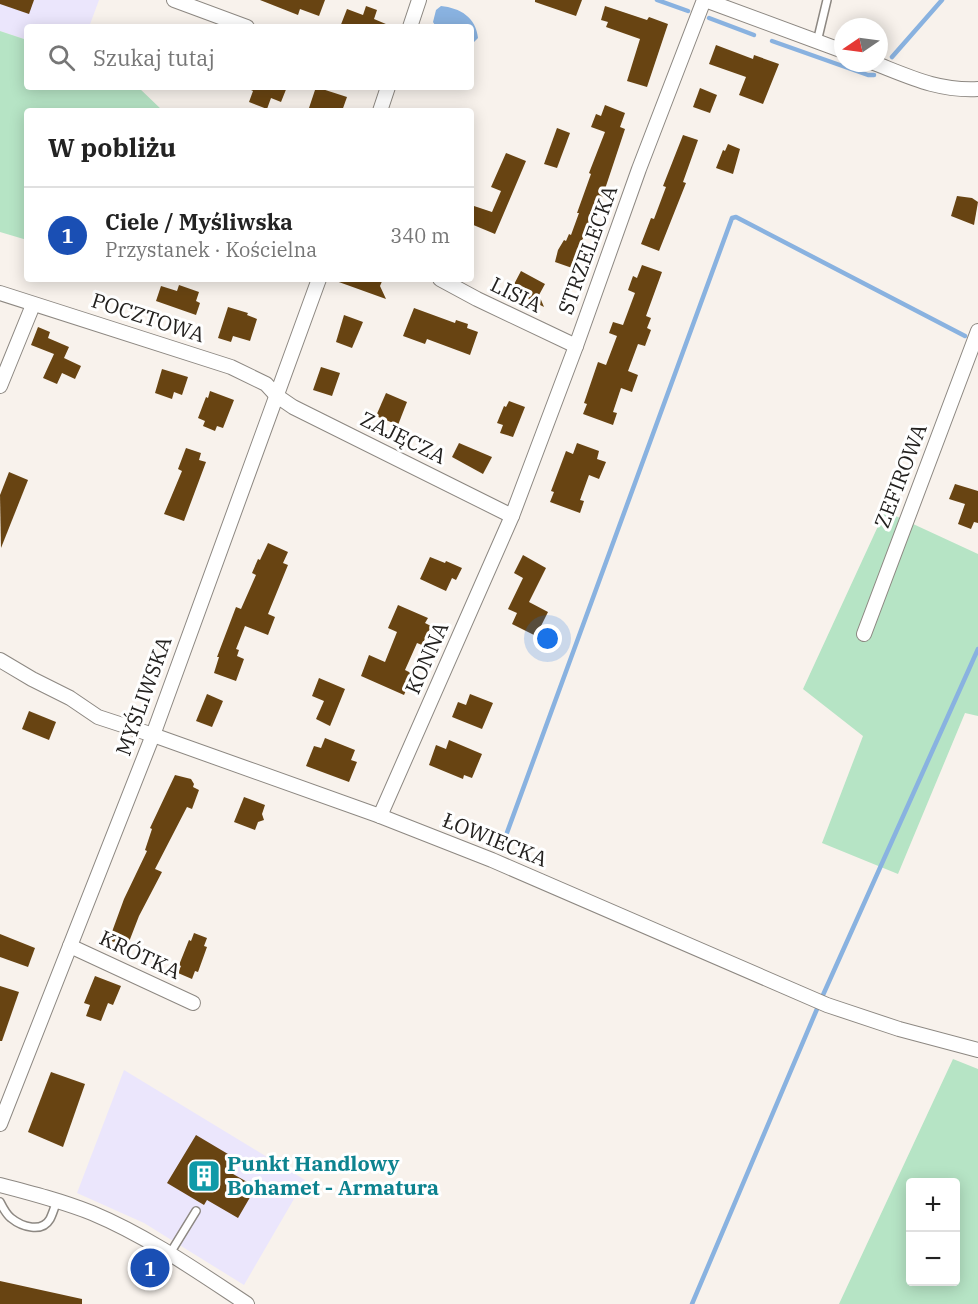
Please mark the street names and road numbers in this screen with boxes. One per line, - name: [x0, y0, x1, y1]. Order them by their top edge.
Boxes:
- street label: STRZELECKA: [551, 181, 624, 318]
- street label: LISIA: [486, 270, 547, 319]
- street label: POCZTOWA: [88, 286, 209, 349]
- street label: ZAJĘCZA: [356, 404, 452, 470]
- street label: ZEFIROWA: [867, 419, 933, 532]
- street label: KONNA: [398, 617, 455, 698]
- street label: MYŚLIWSKA: [109, 632, 178, 759]
- street label: ŁOWIECKA: [439, 805, 553, 873]
- street label: KRÓTKA: [95, 923, 186, 985]

